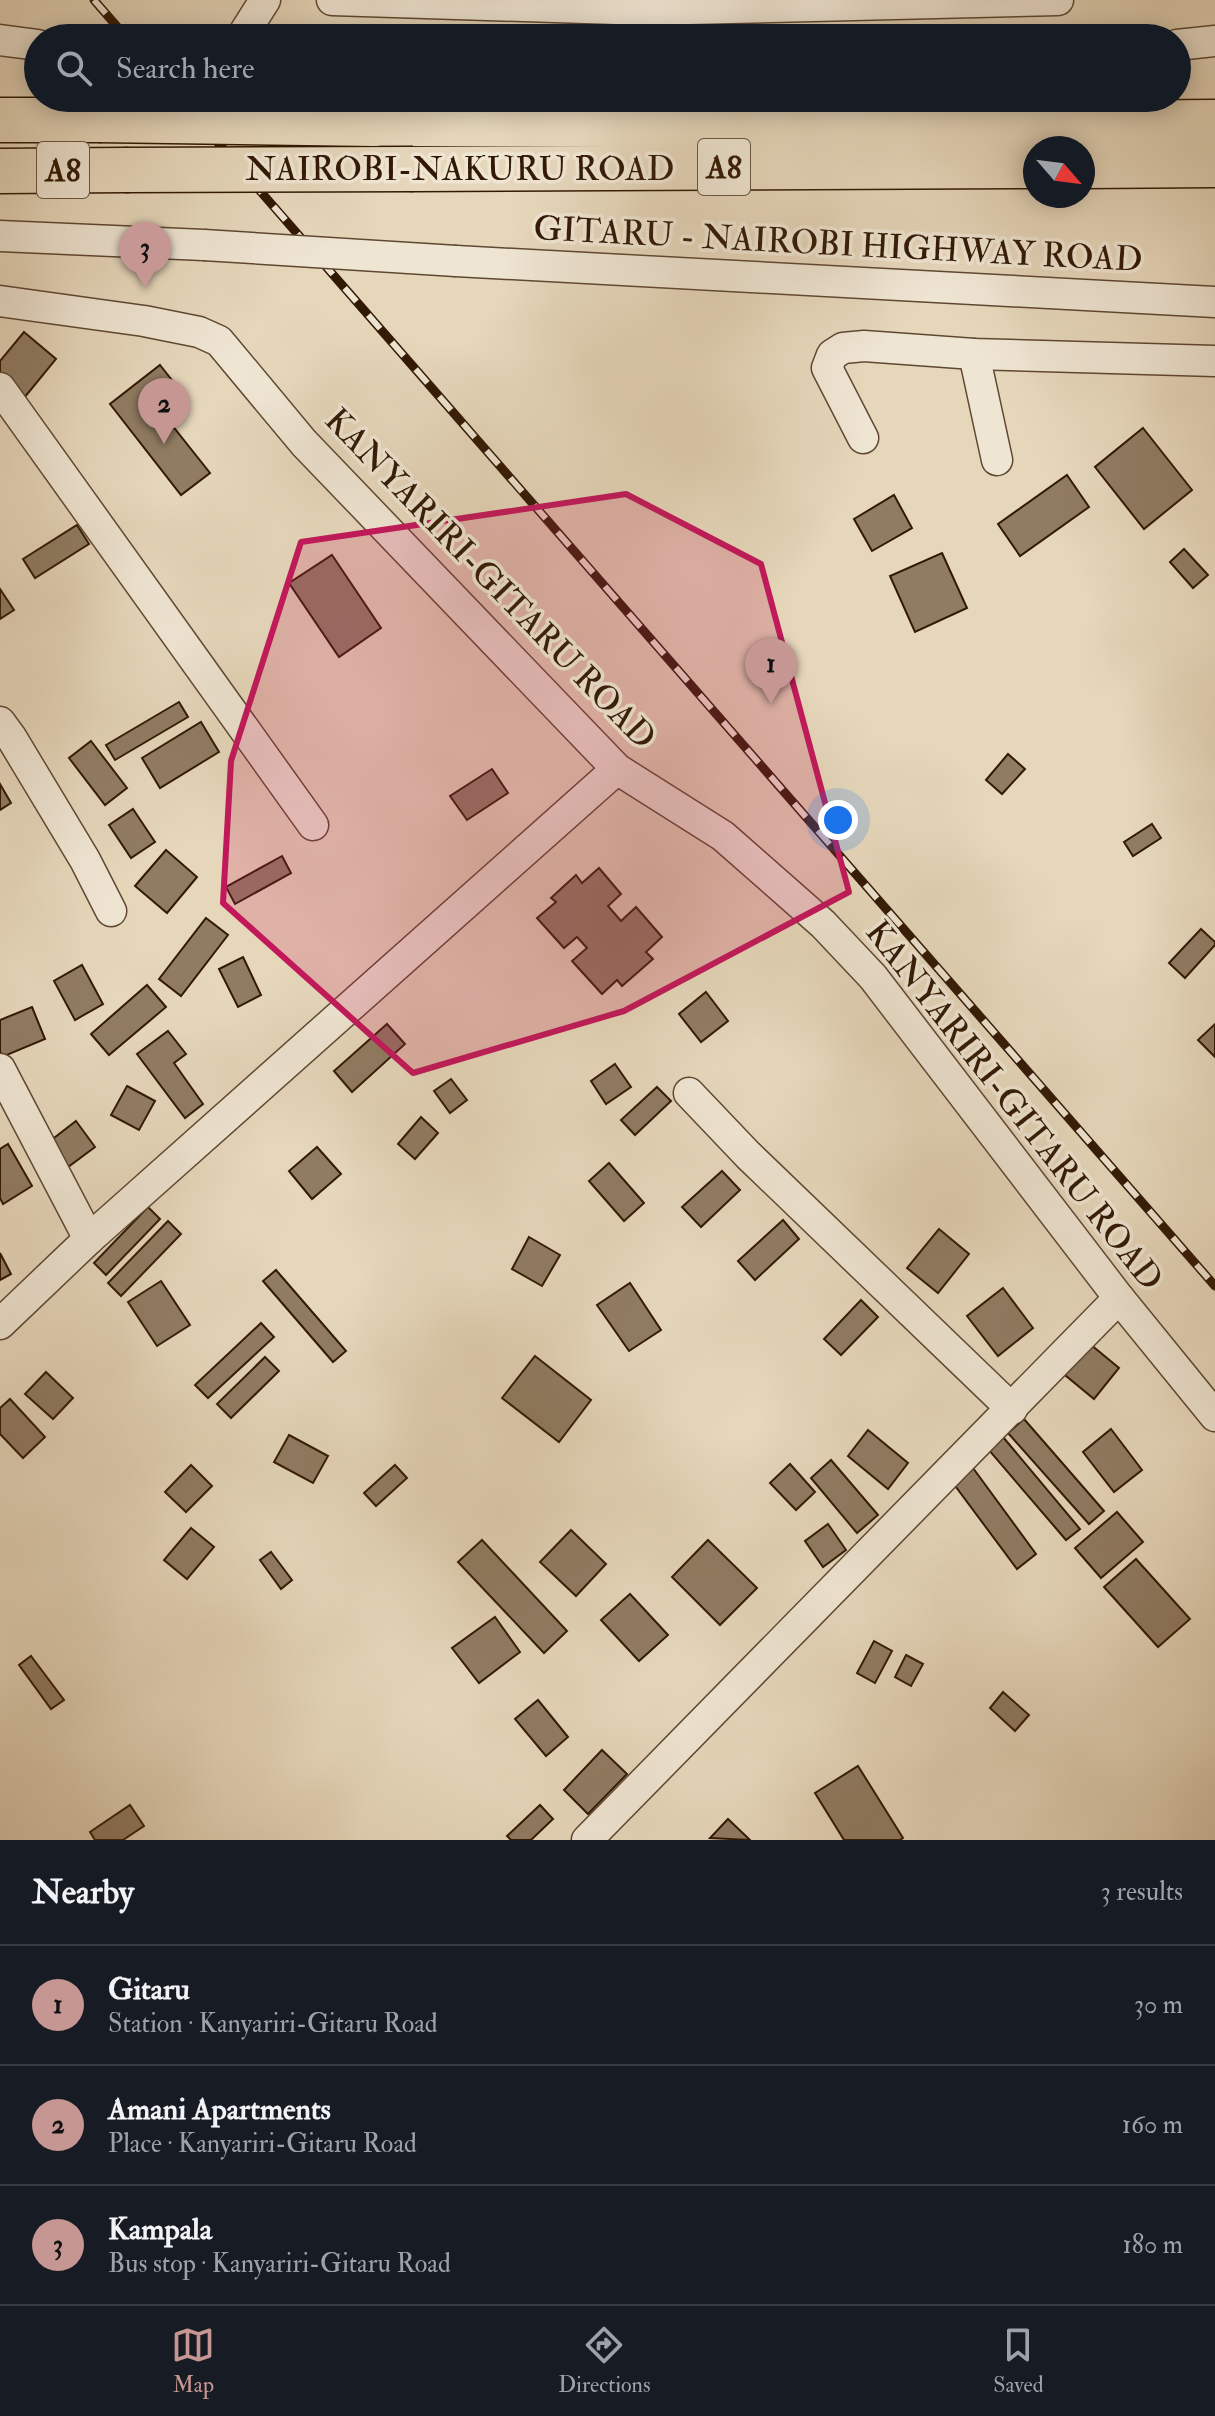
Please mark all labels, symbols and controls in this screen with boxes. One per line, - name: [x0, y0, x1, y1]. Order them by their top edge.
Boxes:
- search box: [24, 24, 1191, 112]
- icon: search: [52, 46, 96, 90]
- text: Search here: [116, 50, 255, 87]
- north arrow: [1023, 136, 1095, 208]
- road number: A8: [698, 139, 750, 195]
- road number: A8: [37, 142, 89, 198]
- street label: NAIROBI-NAKURU ROAD: [246, 148, 674, 191]
- street label: GITARU - NAIROBI HIGHWAY ROAD: [532, 207, 1143, 282]
- pin: 3: [119, 222, 171, 288]
- pin: 2: [138, 378, 190, 444]
- street label: KANYARIRI-GITARU ROAD: [315, 399, 665, 759]
- pin: 1: [745, 638, 797, 704]
- your location: [818, 800, 858, 840]
- street label: KANYARIRI-GITARU ROAD: [856, 912, 1172, 1300]
- text: Nearby: [32, 1871, 134, 1914]
- text: 3 results: [1101, 1876, 1183, 1908]
- text: Gitaru: [108, 1971, 190, 2008]
- text: 1: [53, 1989, 63, 2021]
- text: 30 m: [1134, 1989, 1183, 2021]
- text: Station · Kanyariri-Gitaru Road: [108, 2008, 438, 2040]
- text: Amani Apartments: [108, 2091, 331, 2128]
- text: 2: [51, 2109, 65, 2141]
- text: 160 m: [1122, 2109, 1183, 2141]
- text: Place · Kanyariri-Gitaru Road: [108, 2128, 417, 2160]
- text: Kampala: [108, 2211, 212, 2248]
- text: 3: [53, 2229, 63, 2261]
- text: 180 m: [1123, 2229, 1183, 2261]
- text: Bus stop · Kanyariri-Gitaru Road: [108, 2248, 451, 2280]
- tab: Map: [171, 2323, 215, 2399]
- tab: Directions: [558, 2323, 651, 2399]
- tab: Saved: [993, 2323, 1044, 2399]

